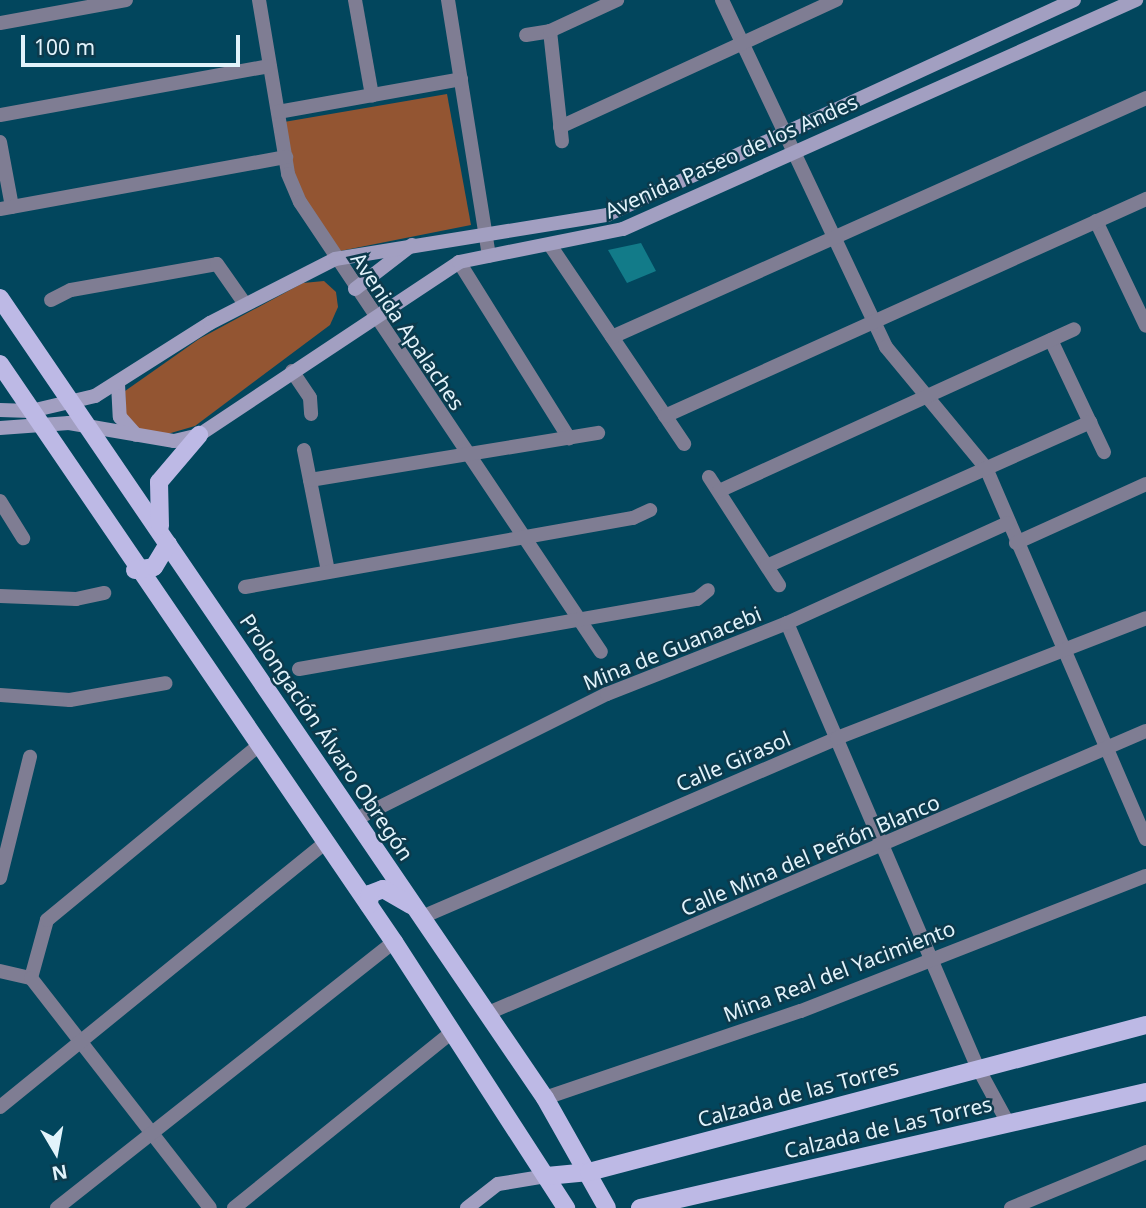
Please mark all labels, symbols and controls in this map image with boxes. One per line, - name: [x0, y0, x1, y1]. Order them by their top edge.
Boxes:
- scale bar: [24, 21, 243, 65]
- text: 100 m: [34, 33, 95, 61]
- street label: Avenida Paseo de los Andes: [601, 89, 861, 223]
- street label: Avenida Apalaches: [346, 247, 470, 415]
- street label: Mina de Guanacebi: [579, 601, 765, 695]
- street label: Prolongación Álvaro Obregón: [235, 609, 419, 865]
- street label: Calle Girasol: [672, 726, 794, 796]
- street label: Calle Mina del Peñón Blanco: [677, 789, 943, 921]
- street label: Mina Real del Yacimiento: [720, 915, 958, 1027]
- street label: Calzada de las Torres: [695, 1054, 901, 1132]
- street label: Calzada de Las Torres: [782, 1091, 994, 1163]
- north arrow: [21, 1117, 91, 1187]
- text: N: [50, 1159, 70, 1187]

